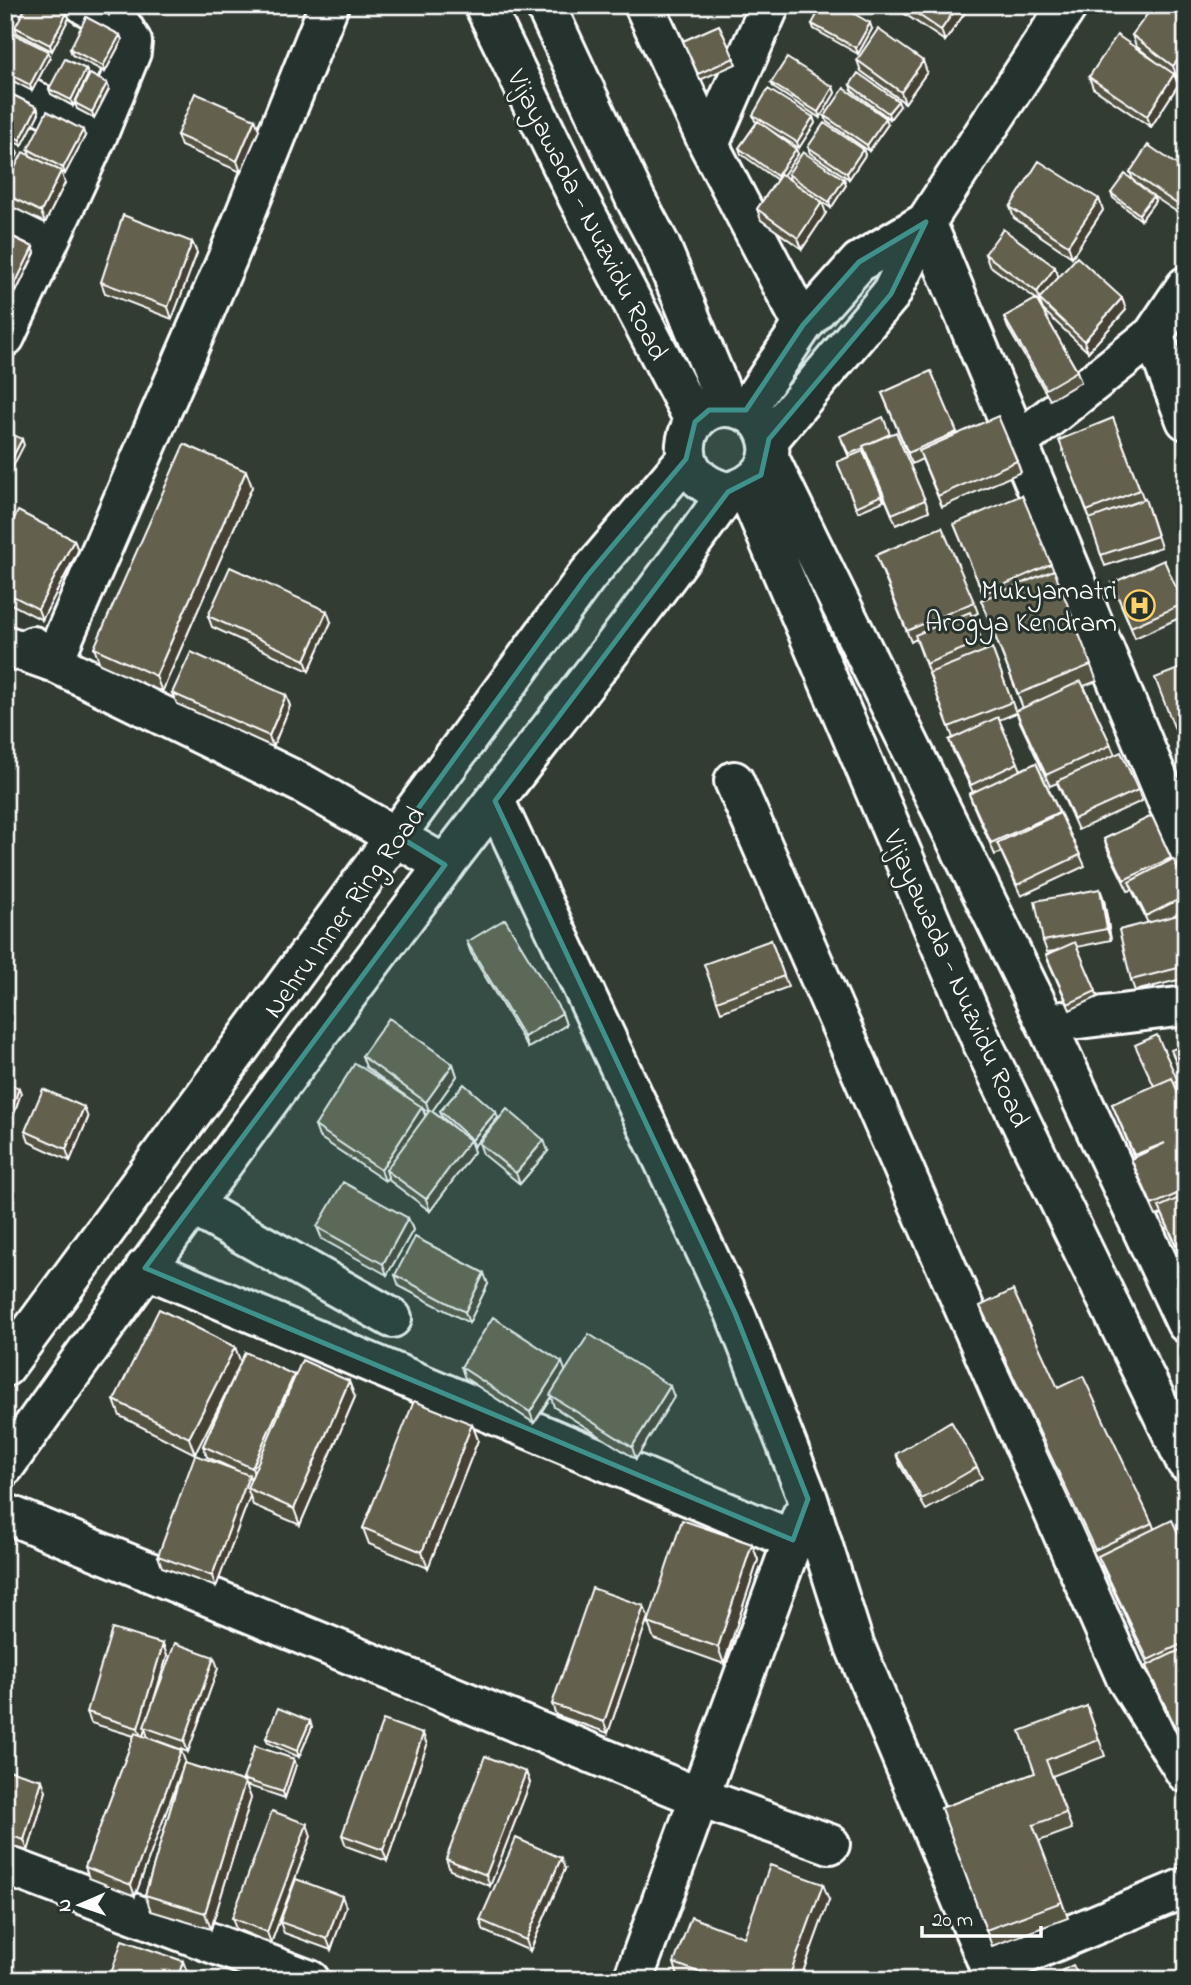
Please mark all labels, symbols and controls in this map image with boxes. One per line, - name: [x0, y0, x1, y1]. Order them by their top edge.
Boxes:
- street label: Vijayawada - Nuzvidu Road: [494, 62, 677, 369]
- place label: Mukyamatri Arogya Kendram: [925, 572, 1117, 645]
- hospital icon: Mukyamatri Arogya Kendram: [1123, 588, 1157, 622]
- street label: Nehru Inner Ring Road: [255, 798, 437, 1028]
- street label: Vijayawada - Nuzvidu Road: [870, 823, 1039, 1135]
- north arrow: [46, 1870, 116, 1940]
- scale bar: [922, 1894, 1040, 1938]
- text: N: [52, 1898, 79, 1912]
- text: 20 m: [932, 1906, 973, 1936]

